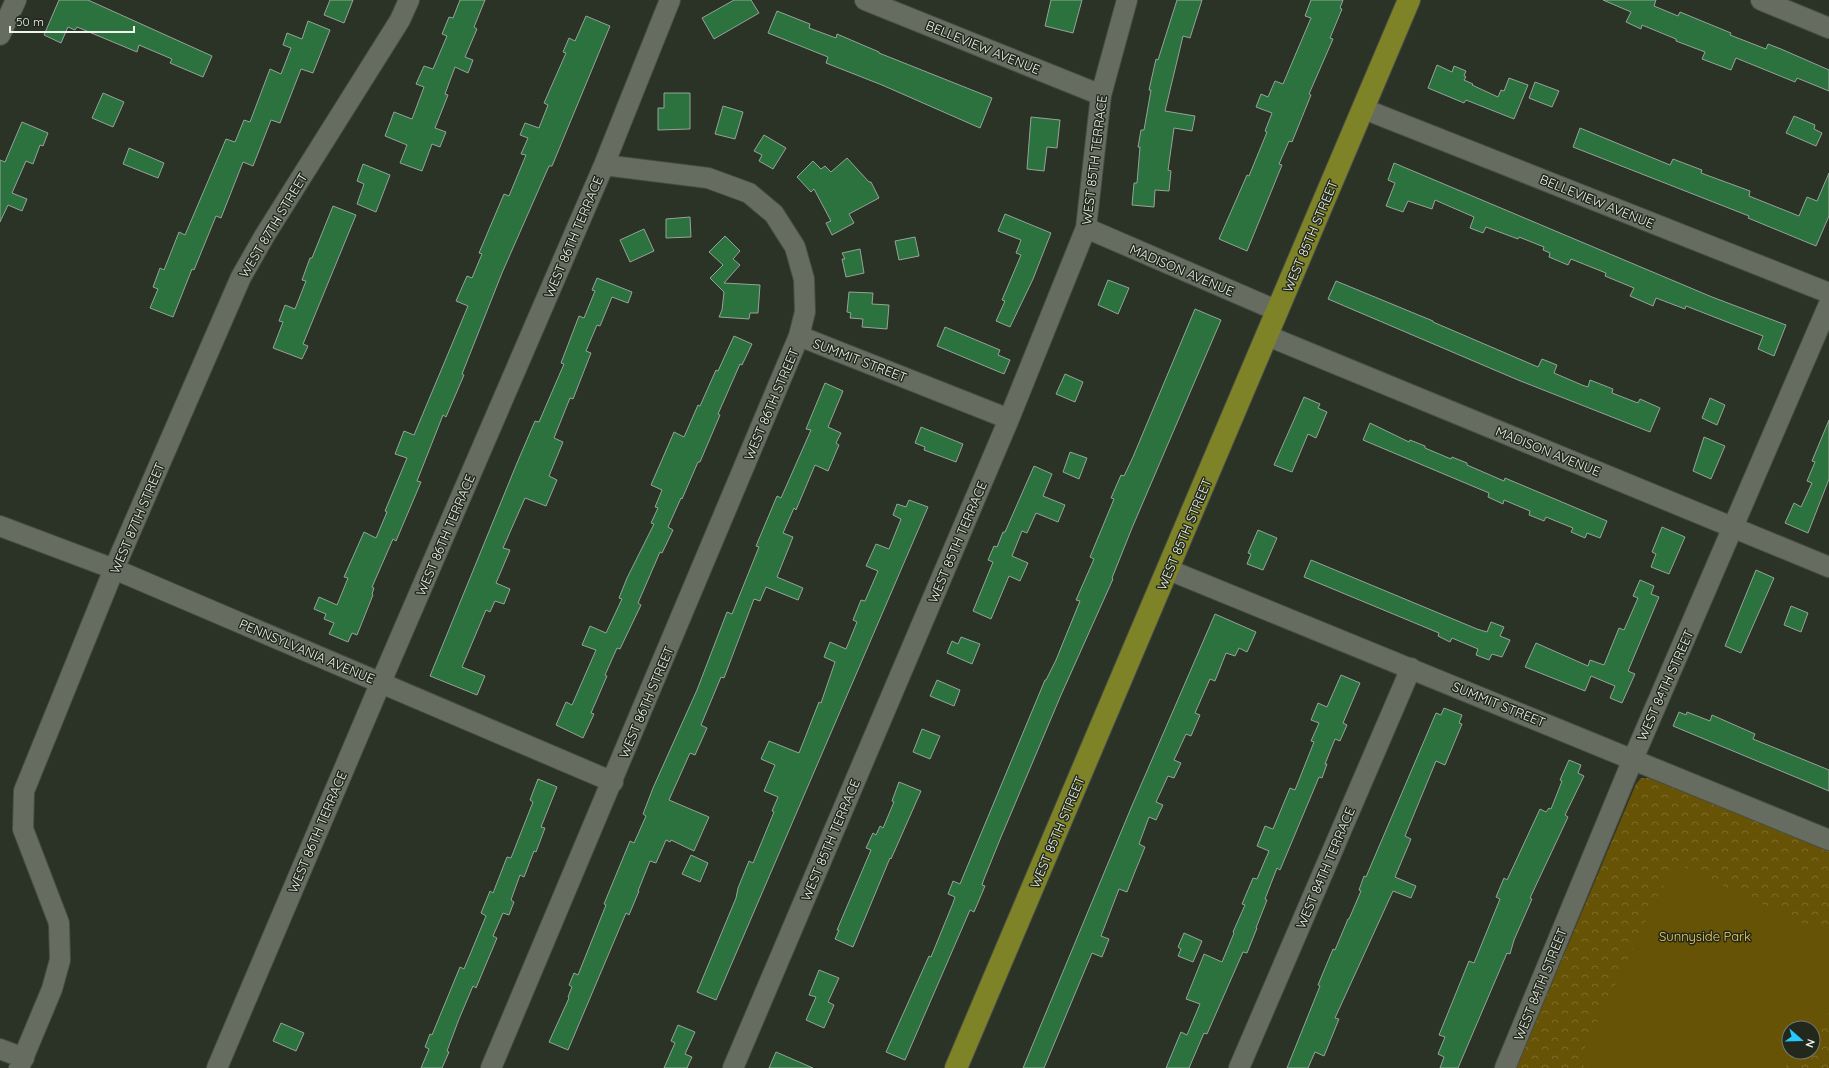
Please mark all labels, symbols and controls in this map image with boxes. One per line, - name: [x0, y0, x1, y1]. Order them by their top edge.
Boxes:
- scale bar: [10, 8, 134, 34]
- text: 50 m: [16, 14, 44, 29]
- street label: BELLEVIEW AVENUE: [924, 17, 1042, 77]
- street label: WEST 85TH TERRACE: [1078, 94, 1110, 226]
- street label: WEST 87TH STREET: [235, 170, 311, 280]
- street label: BELLEVIEW AVENUE: [1538, 171, 1656, 231]
- street label: WEST 86TH TERRACE: [540, 174, 606, 300]
- street label: WEST 85TH STREET: [1279, 178, 1341, 294]
- street label: MADISON AVENUE: [1128, 241, 1236, 299]
- street label: SUMMIT STREET: [811, 335, 909, 385]
- street label: WEST 86TH STREET: [740, 346, 802, 462]
- street label: MADISON AVENUE: [1493, 423, 1603, 479]
- street label: WEST 87TH STREET: [106, 460, 168, 576]
- street label: WEST 86TH TERRACE: [412, 472, 478, 598]
- street label: WEST 85TH STREET: [1153, 476, 1215, 592]
- street label: WEST 85TH TERRACE: [924, 479, 990, 605]
- street label: PENNSYLVANIA AVENUE: [237, 615, 377, 687]
- street label: WEST 84TH STREET: [1633, 627, 1697, 743]
- street label: WEST 86TH STREET: [615, 644, 677, 760]
- street label: SUMMIT STREET: [1450, 678, 1548, 730]
- street label: WEST 86TH TERRACE: [284, 769, 350, 895]
- street label: WEST 85TH STREET: [1026, 774, 1088, 890]
- street label: WEST 85TH TERRACE: [797, 777, 863, 903]
- street label: WEST 84TH TERRACE: [1292, 805, 1358, 931]
- street label: WEST 84TH STREET: [1510, 925, 1570, 1043]
- park label: Sunnyside Park: [1659, 928, 1751, 944]
- north arrow: [1781, 1020, 1821, 1060]
- text: N: [1802, 1037, 1818, 1050]

